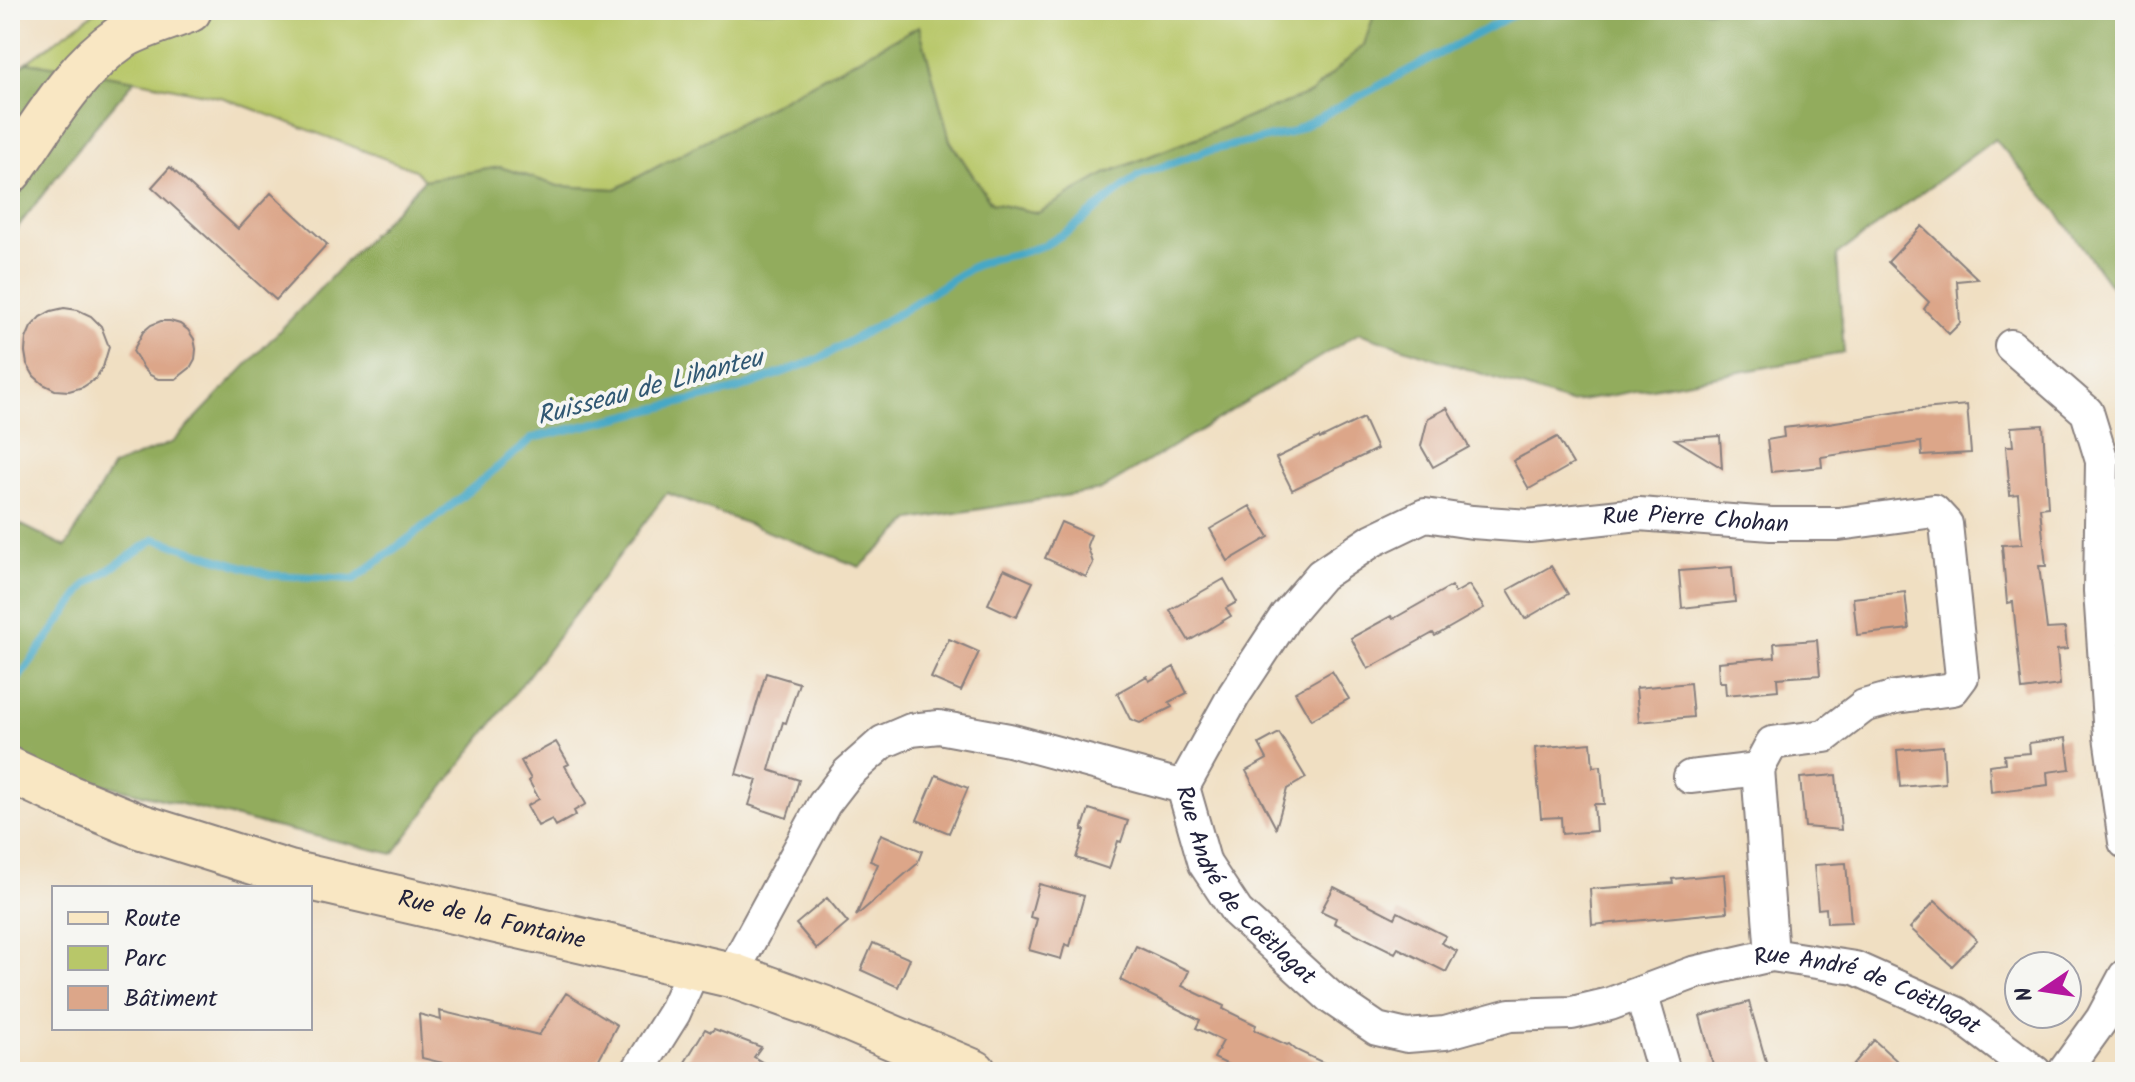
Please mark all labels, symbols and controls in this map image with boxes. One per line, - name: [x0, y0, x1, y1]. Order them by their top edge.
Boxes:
- water label: Ruisseau de Lihanteu: [532, 337, 771, 438]
- street label: Rue Pierre Chohan: [1600, 495, 1789, 544]
- street label: Rue André de Coëtlagat: [1164, 781, 1326, 995]
- street label: Rue de la Fontaine: [394, 879, 590, 960]
- legend: [52, 886, 312, 1030]
- text: Route: [124, 900, 181, 939]
- street label: Rue André de Coëtlagat: [1750, 935, 1990, 1045]
- text: Parc: [124, 940, 167, 979]
- north arrow: [2003, 950, 2083, 1030]
- text: Bâtiment: [124, 980, 218, 1019]
- text: N: [2007, 983, 2045, 1005]

